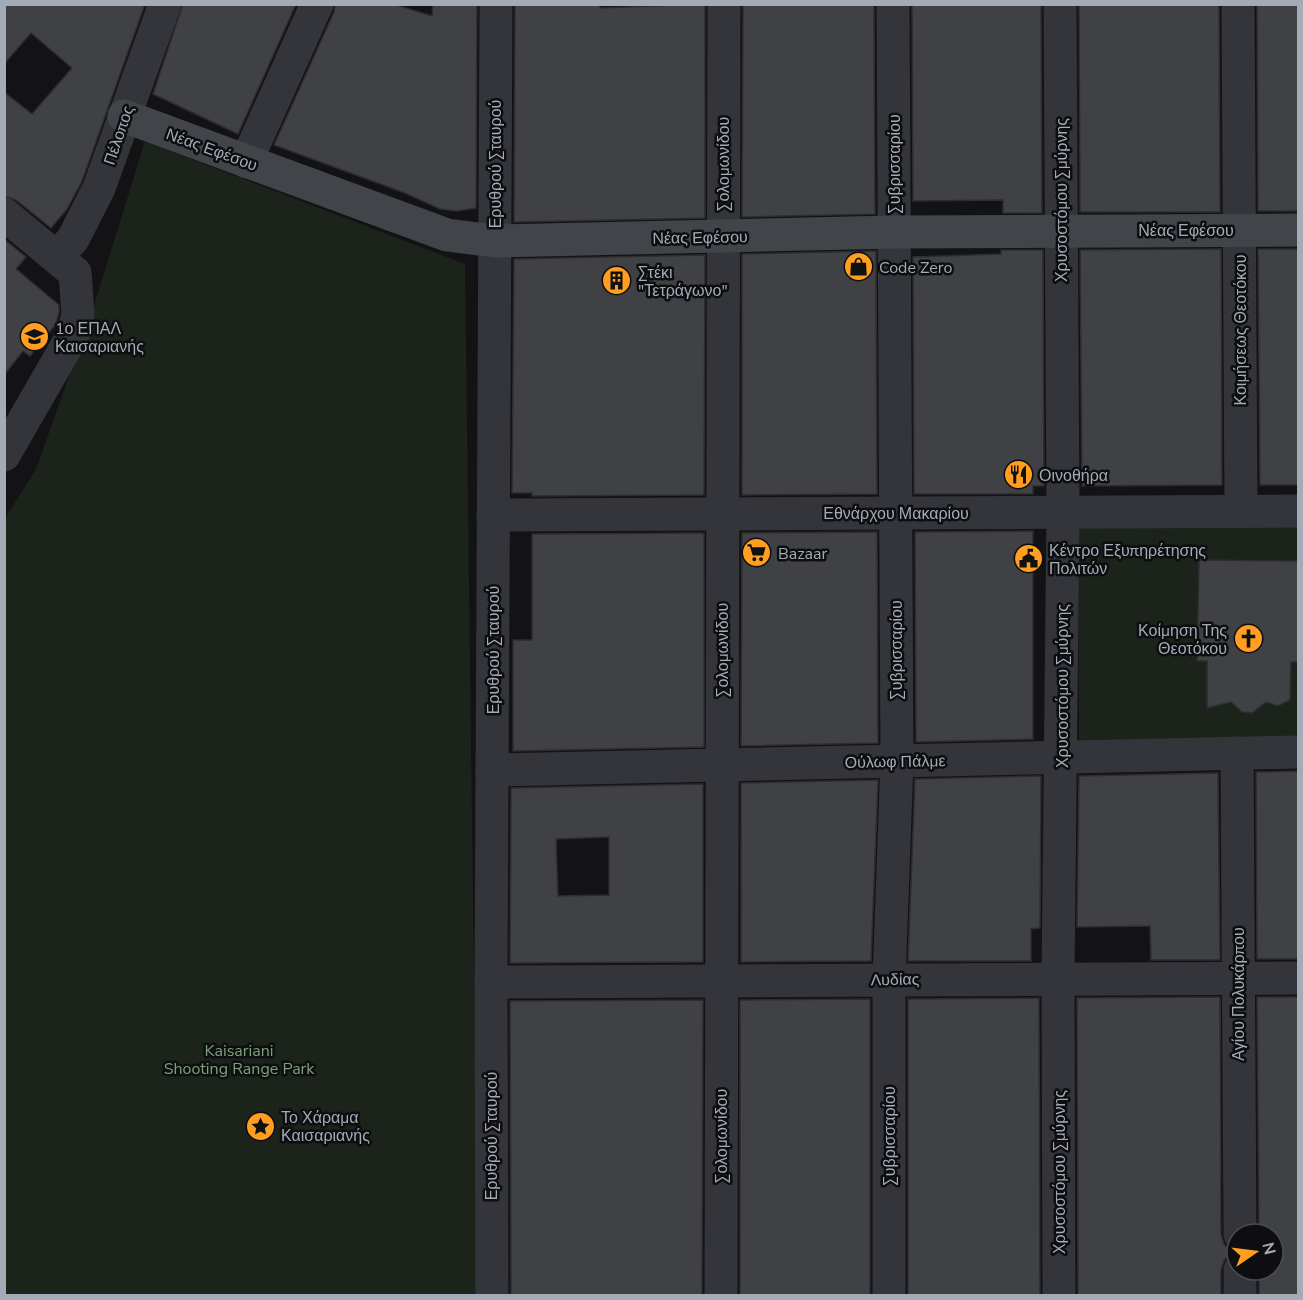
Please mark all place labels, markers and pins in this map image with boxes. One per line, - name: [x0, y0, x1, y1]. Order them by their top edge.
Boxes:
- shop icon: Code Zero: [842, 251, 874, 283]
- place label: Code Zero: [879, 257, 952, 279]
- place label: Στέκι "Τετράγωνο": [638, 262, 728, 302]
- building icon: Στέκι "Τετράγωνο": [601, 265, 633, 297]
- place label: 1ο ΕΠΑΛ Καισαριανής: [55, 318, 144, 358]
- school or university icon: 1ο ΕΠΑΛ Καισαριανής: [18, 321, 50, 353]
- restaurant icon: Οινοθήρα: [1002, 459, 1034, 491]
- place label: Οινοθήρα: [1039, 465, 1108, 487]
- supermarket icon: Bazaar: [741, 537, 773, 569]
- place label: Κέντρο Εξυπηρέτησης Πολιτών: [1049, 540, 1206, 580]
- place label: Bazaar: [778, 543, 828, 565]
- public building icon: Κέντρο Εξυπηρέτησης Πολιτών: [1012, 543, 1044, 575]
- place label: Κοίμηση Της Θεοτόκου: [1138, 620, 1227, 660]
- church icon: Κοίμηση Της Θεοτόκου: [1232, 623, 1264, 655]
- place label: Το Χάραμα Καισαριανής: [281, 1107, 370, 1147]
- place icon: Το Χάραμα Καισαριανής: [244, 1110, 276, 1142]

